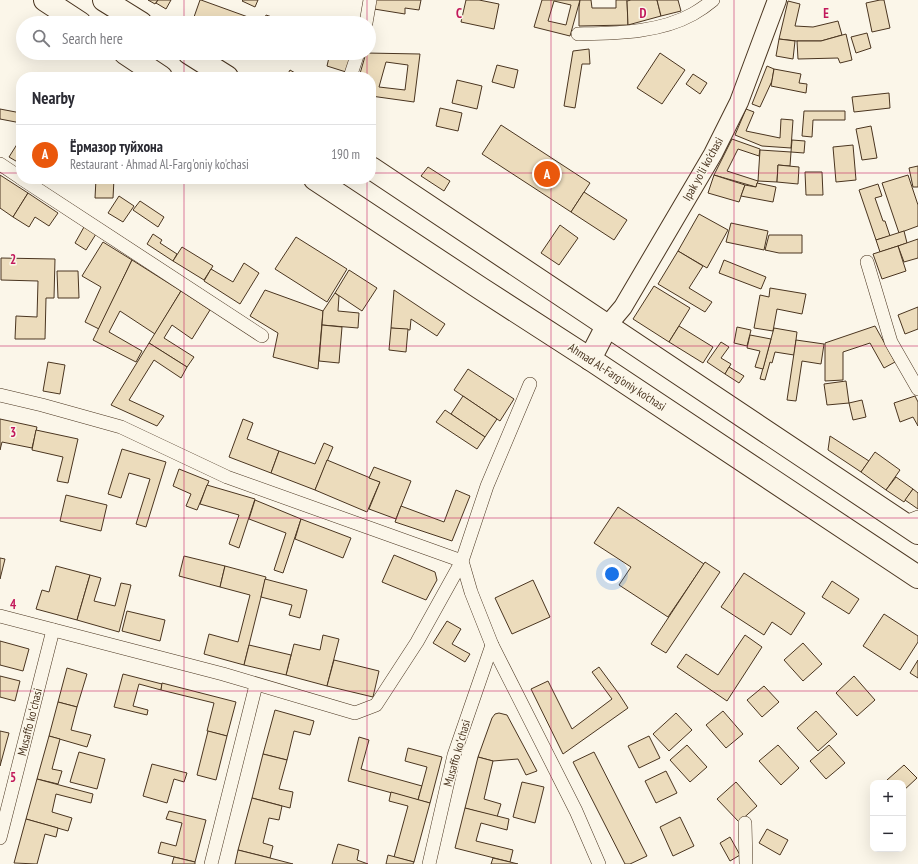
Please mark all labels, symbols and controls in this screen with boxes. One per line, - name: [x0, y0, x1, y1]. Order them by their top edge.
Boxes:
- text: C: [456, 5, 462, 22]
- text: D: [640, 5, 647, 22]
- text: E: [823, 5, 829, 22]
- search box: [16, 16, 376, 60]
- icon: search: [30, 27, 52, 49]
- text: Search here: [62, 29, 123, 48]
- text: Nearby: [32, 87, 75, 109]
- street label: Ipak yo'li ko'chasi: [679, 134, 726, 203]
- text: Ёрмазор туйхона: [70, 137, 163, 156]
- text: A: [42, 146, 48, 163]
- text: 190 m: [331, 146, 360, 163]
- text: Restaurant · Ahmad Al-Farg'oniy ko'chasi: [70, 156, 249, 173]
- pin: A: [534, 159, 560, 189]
- text: 2: [10, 251, 16, 268]
- street label: Ahmad Al-Farg'oniy ko'chasi: [566, 339, 669, 414]
- text: 3: [10, 424, 16, 441]
- your location: [602, 564, 622, 584]
- text: 4: [10, 596, 17, 613]
- street label: Musaffo koʻchasi: [14, 687, 45, 757]
- street label: Musaffo koʻchasi: [440, 718, 473, 788]
- text: 5: [10, 769, 16, 786]
- map controls: [870, 780, 906, 852]
- button: +: [870, 780, 906, 816]
- button: −: [870, 816, 906, 852]

